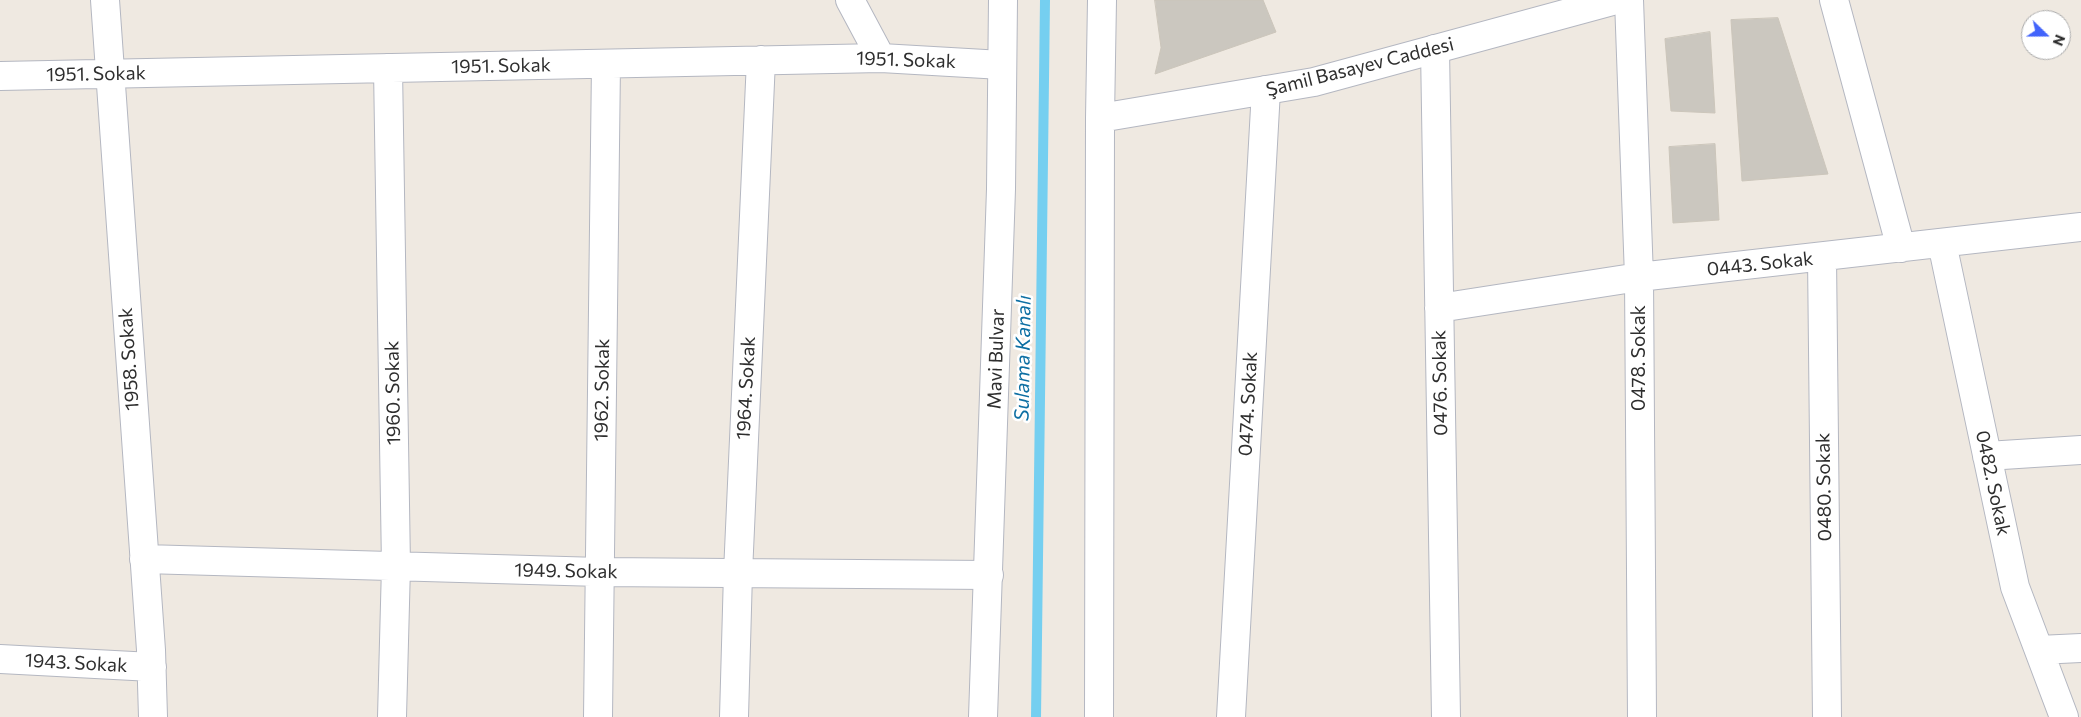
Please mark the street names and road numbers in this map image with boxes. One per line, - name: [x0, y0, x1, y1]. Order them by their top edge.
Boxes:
- street label: Şamil Basayev Caddesi: [1264, 33, 1456, 101]
- street label: 1951. Sokak: [856, 47, 956, 73]
- street label: 1951. Sokak: [451, 54, 551, 78]
- street label: 1951. Sokak: [46, 62, 146, 86]
- street label: 0443. Sokak: [1706, 247, 1814, 281]
- street label: 0478. Sokak: [1628, 305, 1650, 411]
- street label: 1958. Sokak: [114, 307, 144, 411]
- street label: Mavi Bulvar: [983, 308, 1009, 410]
- street label: 0476. Sokak: [1428, 330, 1452, 436]
- street label: 1964. Sokak: [732, 336, 760, 440]
- street label: 1962. Sokak: [590, 338, 614, 442]
- street label: 1960. Sokak: [381, 341, 405, 445]
- street label: 0474. Sokak: [1234, 351, 1262, 457]
- street label: 0482. Sokak: [1971, 428, 2015, 538]
- street label: 0480. Sokak: [1812, 433, 1836, 541]
- street label: 1949. Sokak: [514, 559, 618, 583]
- street label: 1943. Sokak: [24, 649, 128, 677]

